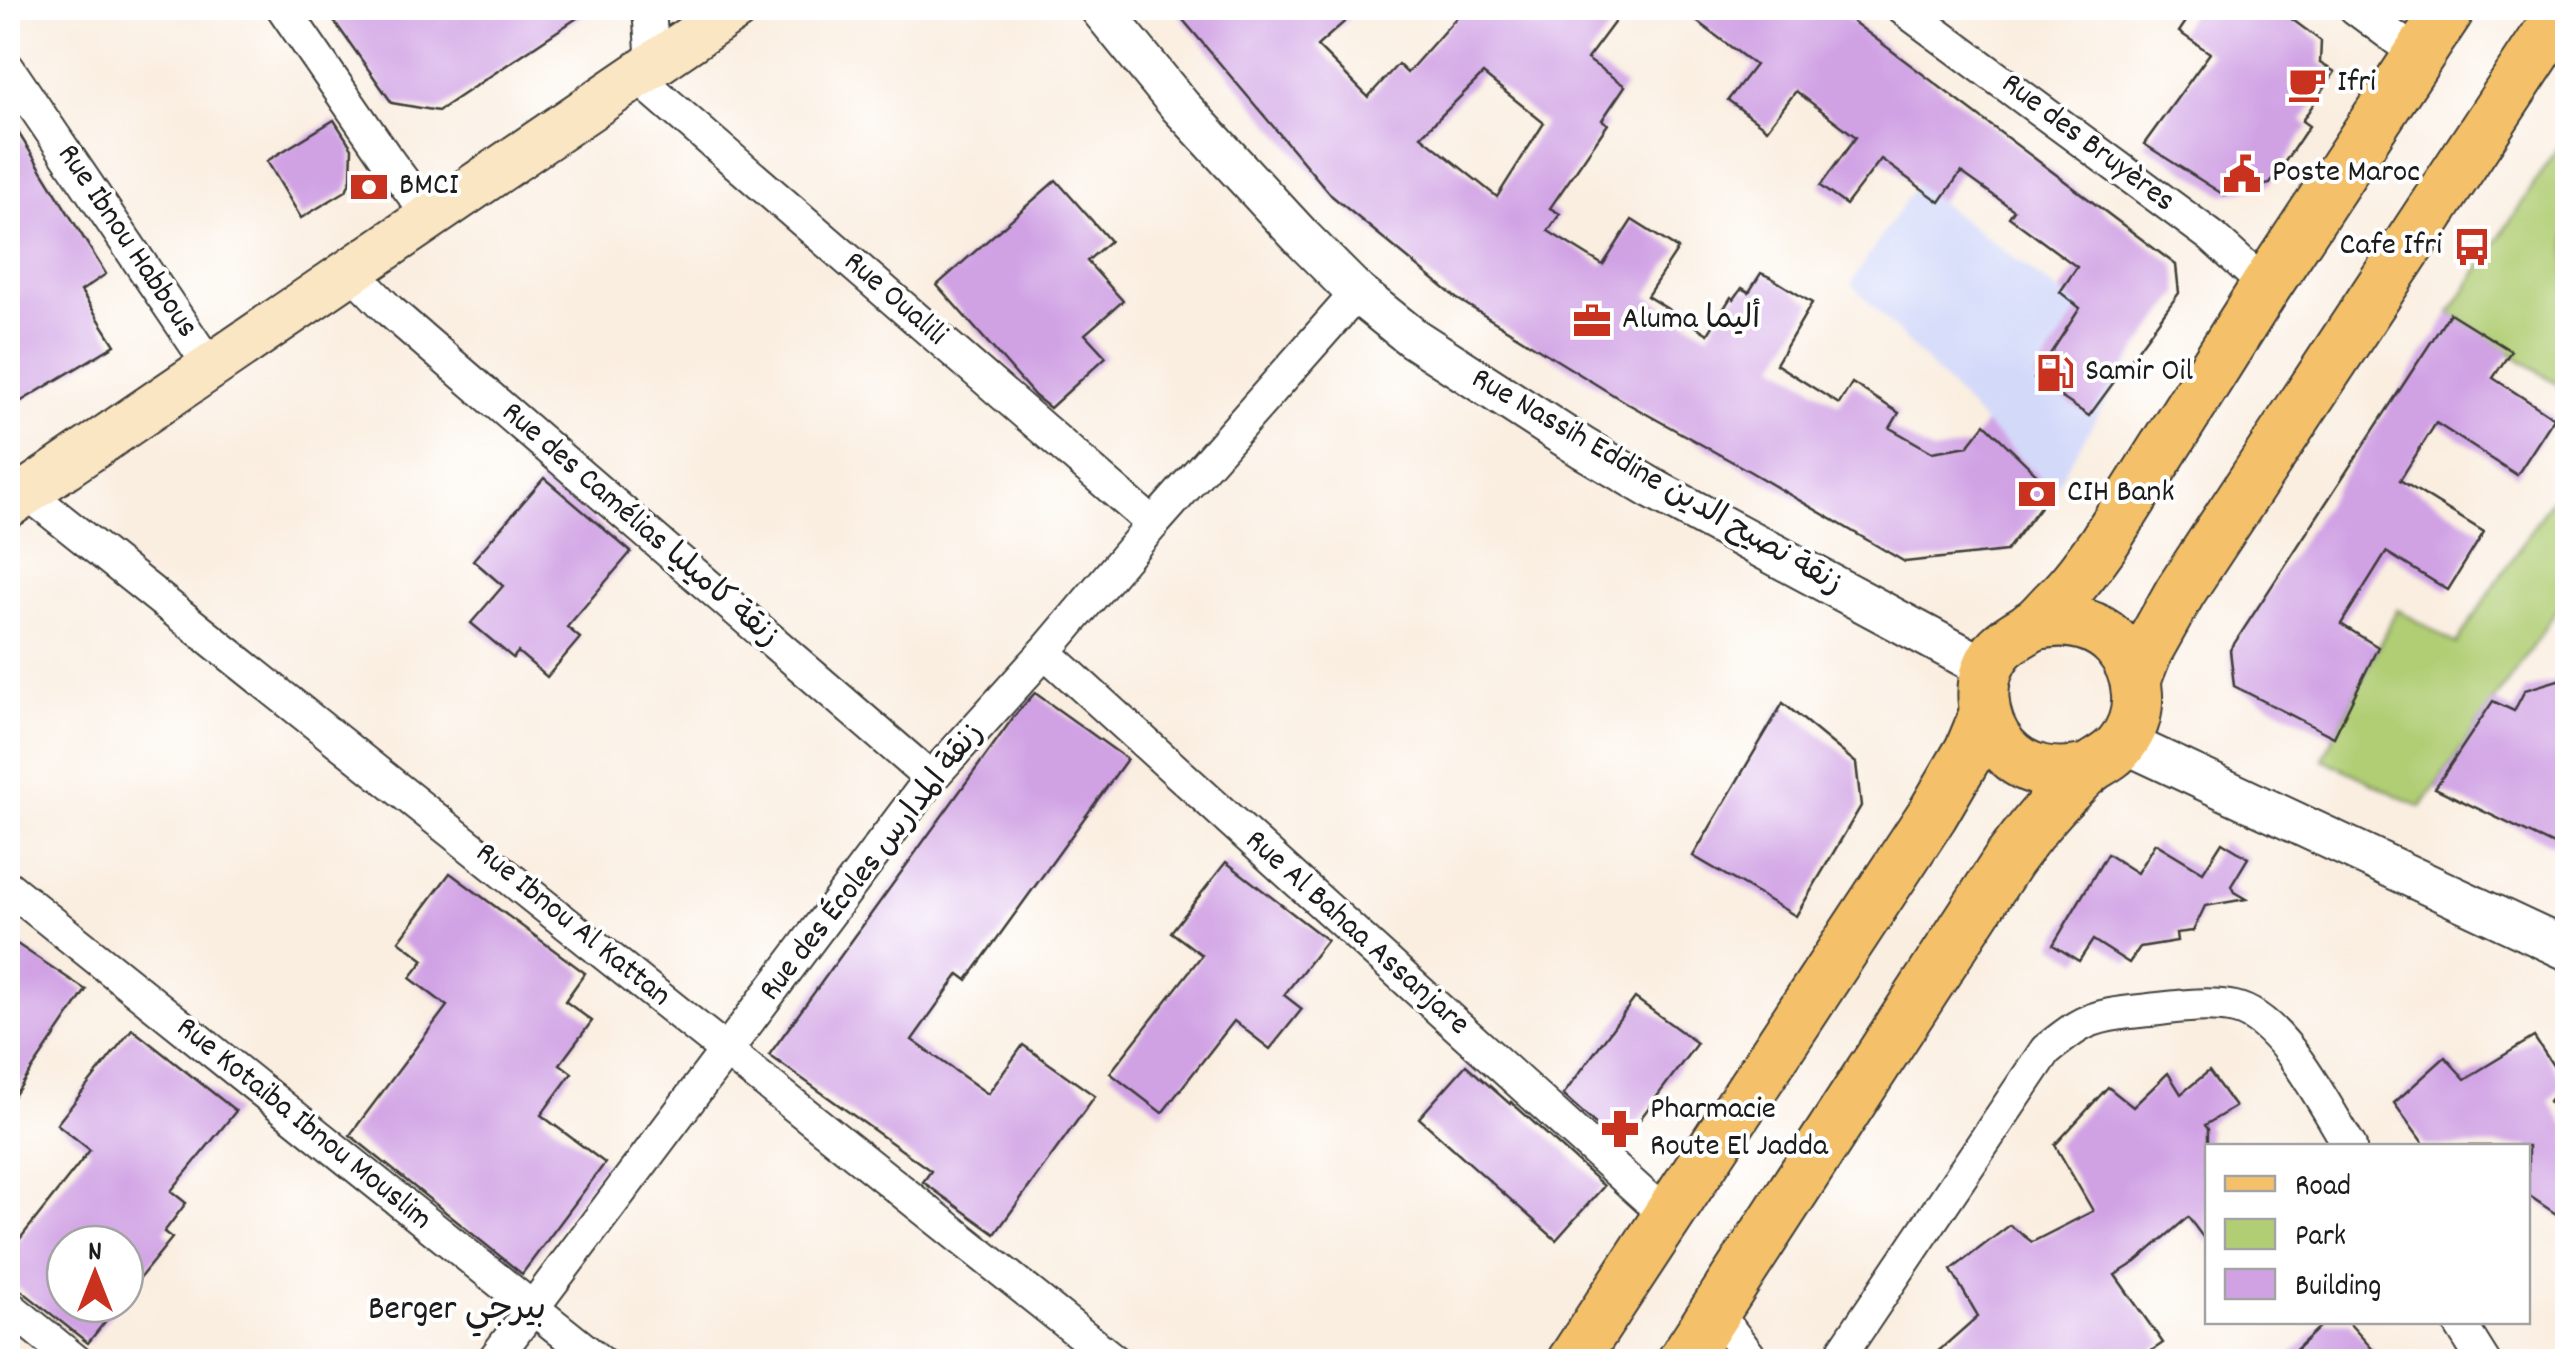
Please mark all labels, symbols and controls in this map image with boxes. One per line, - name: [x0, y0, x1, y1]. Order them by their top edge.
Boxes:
- place label: Ifri: [2337, 61, 2376, 107]
- street label: Rue des Bruyères: [1990, 63, 2184, 225]
- cafe icon: Ifri: [2286, 63, 2328, 105]
- street label: Rue Ibnou Habbous: [44, 136, 208, 348]
- place label: Poste Maroc: [2272, 151, 2420, 197]
- public building icon: Poste Maroc: [2221, 153, 2263, 195]
- place label: BMCI: [399, 164, 459, 210]
- bank icon: BMCI: [348, 166, 390, 208]
- place label: Cafe Ifri: [2340, 224, 2442, 270]
- bus stop icon: Cafe Ifri: [2451, 226, 2493, 268]
- street label: Rue Oualili: [832, 242, 956, 358]
- place label: Aluma أليما: [1622, 298, 1760, 344]
- office icon: Aluma أليما: [1571, 300, 1613, 342]
- place label: Samir Oil: [2085, 350, 2193, 396]
- fuel station icon: Samir Oil: [2034, 352, 2076, 394]
- street label: Rue Nassih Eddine زنقة نصيح الدين: [1462, 358, 1850, 608]
- street label: Rue des Camélias زنقة كاميليا: [490, 392, 788, 660]
- place label: CIH Bank: [2067, 471, 2175, 517]
- bank icon: CIH Bank: [2016, 473, 2058, 515]
- street label: Rue des Écoles زنقة المدارس: [749, 714, 997, 1012]
- street label: Rue Al Bahaa Assanjare: [1233, 820, 1479, 1048]
- street label: Rue Ibnou Al Kattan: [464, 833, 680, 1019]
- street label: Rue Kotaiba Ibnou Mouslim: [165, 1007, 441, 1243]
- place label: Pharmacie Route El Jadda: [1650, 1088, 1829, 1171]
- pharmacy icon: Pharmacie Route El Jadda: [1599, 1108, 1641, 1150]
- legend: [2205, 1144, 2530, 1324]
- text: Road: [2295, 1167, 2351, 1210]
- text: Park: [2295, 1217, 2346, 1260]
- north arrow: [45, 1224, 145, 1324]
- text: N: [88, 1234, 102, 1274]
- text: Building: [2295, 1267, 2381, 1310]
- district label: Berger بيرجي: [368, 1286, 546, 1337]

